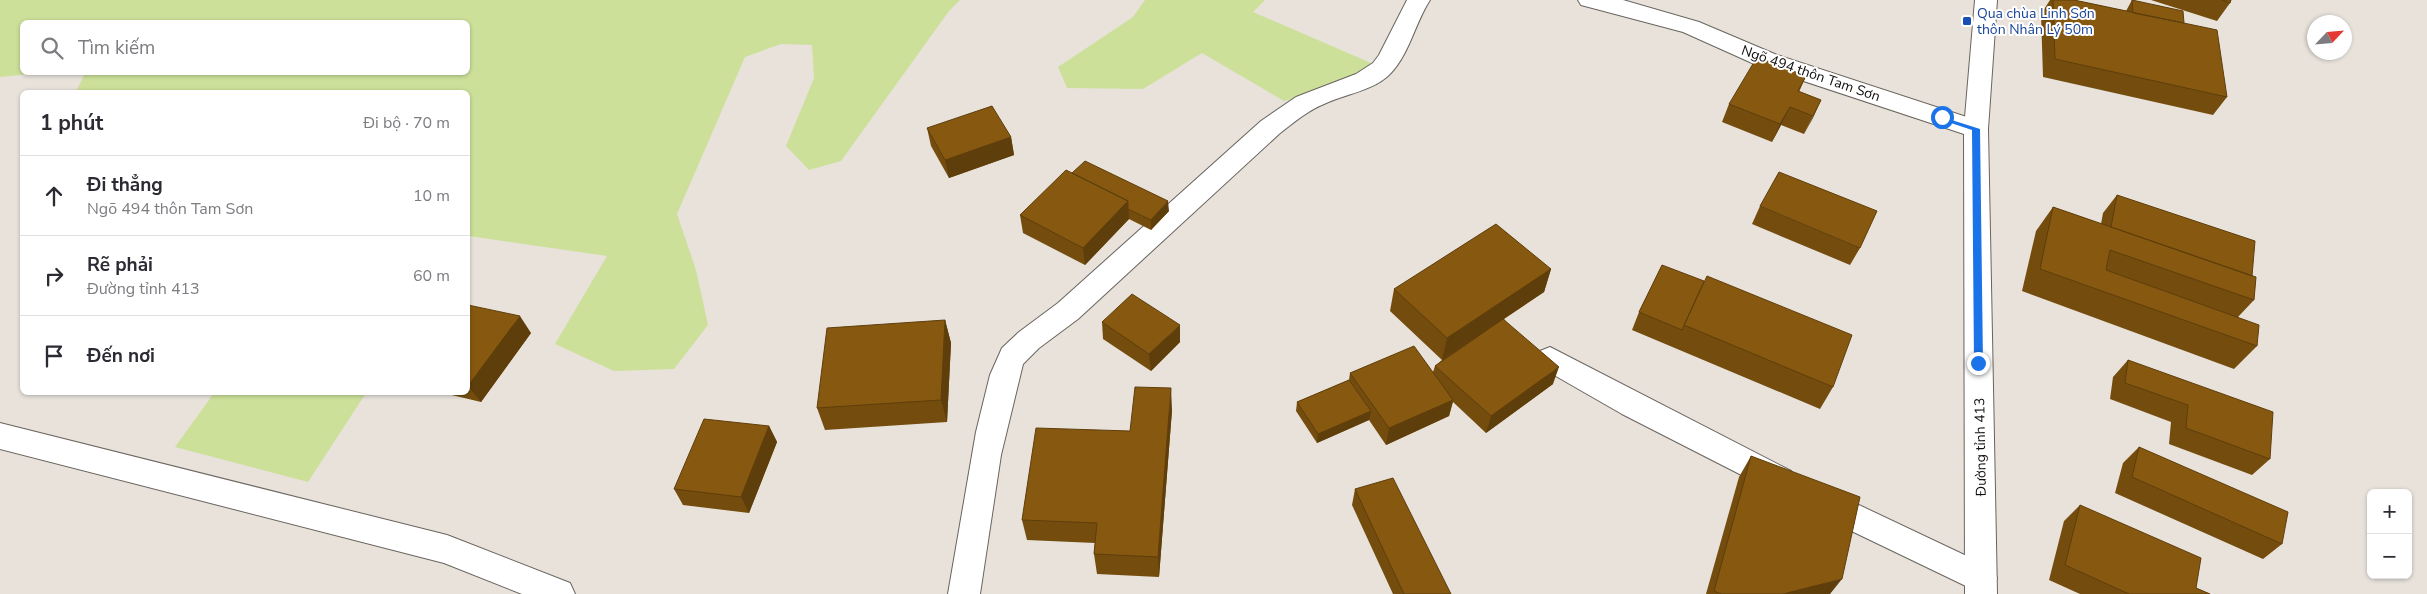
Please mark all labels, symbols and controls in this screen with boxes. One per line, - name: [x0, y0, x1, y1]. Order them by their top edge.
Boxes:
- place label: Qua chùa Linh Sơn thôn Nhân Lý 50m: [1977, 4, 2095, 39]
- marker: Qua chùa Linh Sơn thôn Nhân Lý 50m: [1961, 15, 1973, 27]
- north arrow: [2307, 15, 2352, 60]
- search box: [20, 20, 470, 75]
- icon: search: [38, 34, 66, 62]
- text: Tìm kiếm: [78, 35, 155, 61]
- street label: Ngõ 494 thôn Tam Sơn: [1739, 41, 1883, 106]
- route start: [1931, 106, 1954, 129]
- text: 1 phút: [40, 109, 103, 137]
- text: Đi bộ · 70 m: [363, 112, 450, 134]
- text: Đi thẳng: [87, 172, 163, 198]
- icon: ahead: [40, 182, 68, 210]
- text: 10 m: [413, 185, 450, 207]
- text: Ngõ 494 thôn Tam Sơn: [87, 198, 253, 220]
- text: Rẽ phải: [87, 252, 153, 278]
- icon: right: [40, 262, 68, 290]
- text: 60 m: [413, 265, 450, 287]
- text: Đường tỉnh 413: [87, 278, 200, 300]
- icon: arrive: [40, 342, 68, 370]
- text: Đến nơi: [87, 343, 155, 369]
- route end: [1967, 352, 1990, 375]
- street label: Đường tỉnh 413: [1970, 398, 1991, 497]
- map controls: [2367, 489, 2412, 579]
- button: +: [2367, 489, 2412, 534]
- button: −: [2367, 534, 2412, 579]

